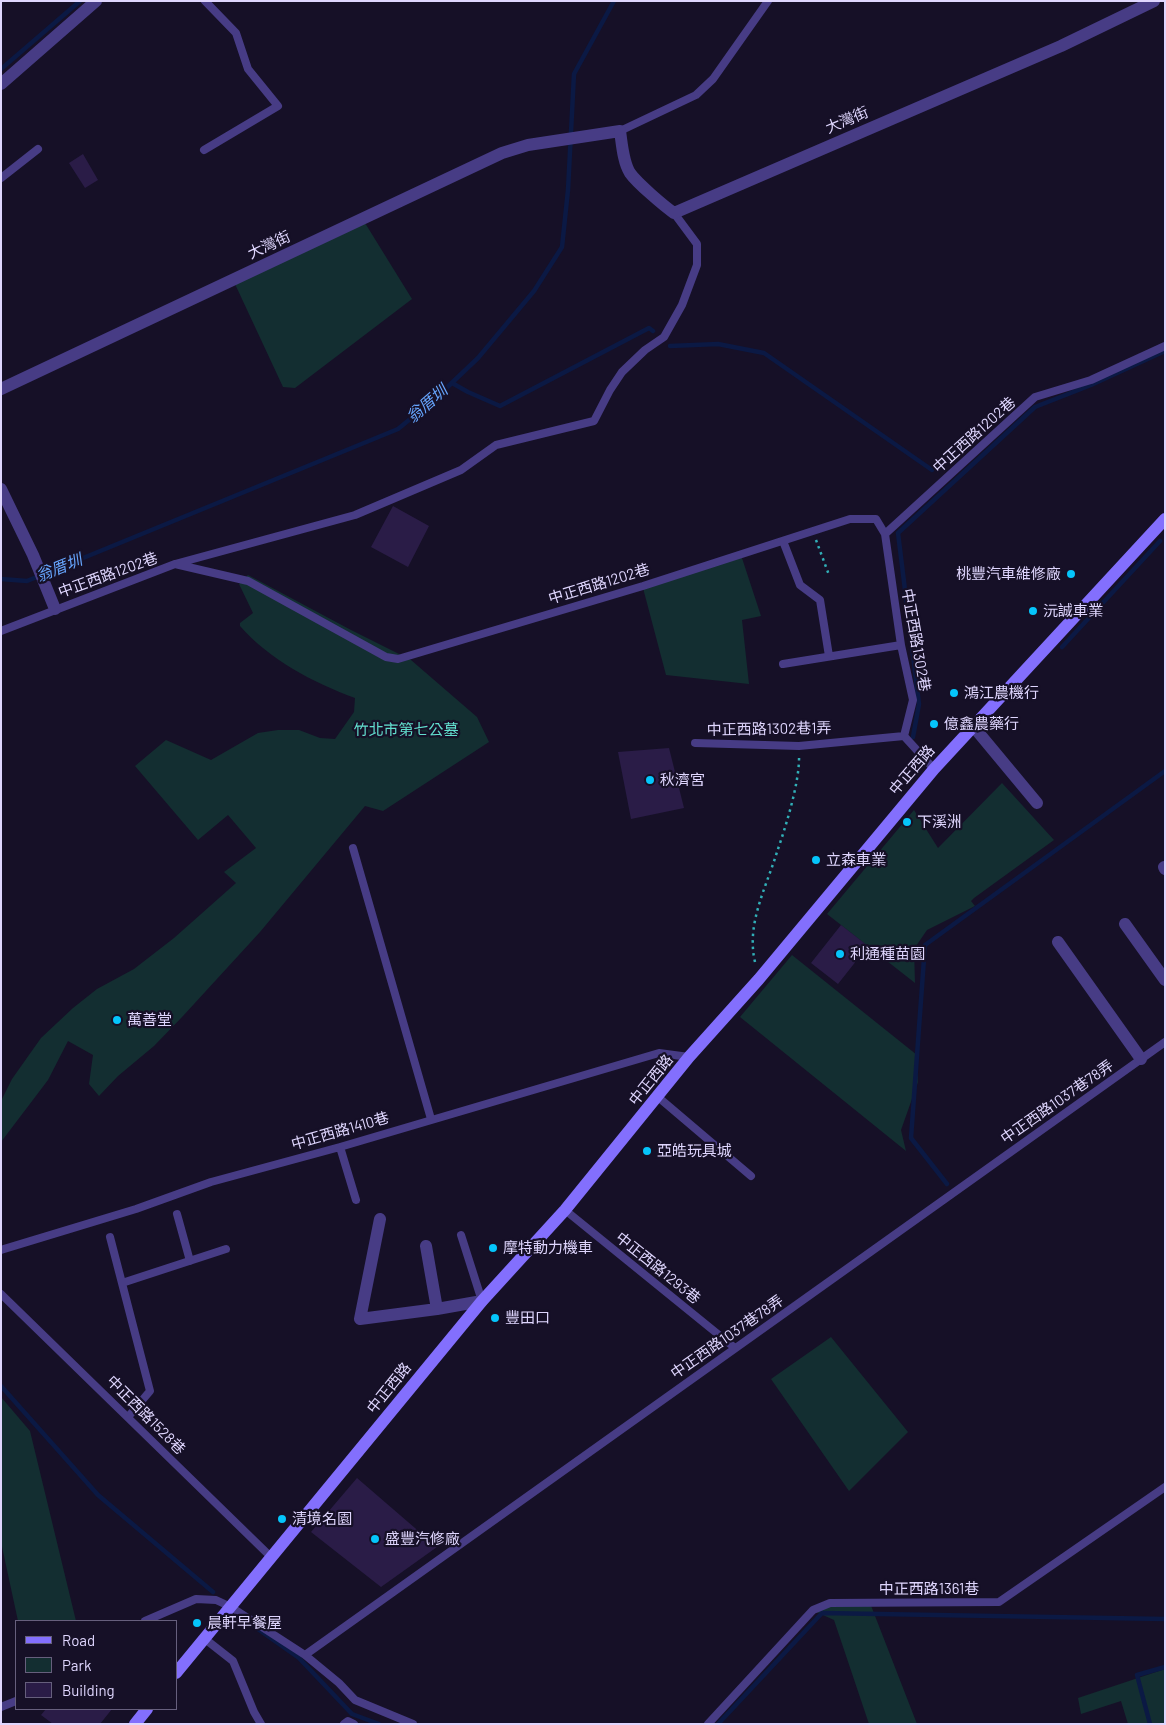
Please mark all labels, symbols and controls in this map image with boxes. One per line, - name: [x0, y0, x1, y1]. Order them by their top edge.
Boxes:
- street label: 大灣街: [823, 103, 871, 137]
- street label: 大灣街: [245, 227, 293, 263]
- water label: 翁厝圳: [403, 381, 451, 427]
- street label: 中正西路1202巷: [929, 393, 1019, 477]
- street label: 中正西路1202巷: [56, 549, 160, 601]
- water label: 翁厝圳: [33, 550, 85, 586]
- street label: 中正西路1202巷: [546, 560, 652, 608]
- place label: 桃豐汽車維修廠: [956, 565, 1061, 583]
- marker: 桃豐汽車維修廠: [1065, 568, 1077, 580]
- street label: 中正西路1302巷: [898, 587, 934, 693]
- place label: 沅誠車業: [1043, 602, 1103, 620]
- marker: 沅誠車業: [1027, 605, 1039, 617]
- place label: 鴻江農機行: [964, 684, 1039, 702]
- marker: 鴻江農機行: [948, 687, 960, 699]
- place label: 億鑫農藥行: [944, 715, 1019, 733]
- marker: 億鑫農藥行: [928, 718, 940, 730]
- street label: 中正西路1302巷1弄: [706, 719, 832, 739]
- park label: 竹北市第七公墓: [354, 721, 458, 739]
- street label: 中正西路: [886, 741, 938, 799]
- place label: 秋濟宮: [660, 771, 705, 789]
- marker: 秋濟宮: [644, 774, 656, 786]
- place label: 下溪洲: [917, 813, 962, 831]
- marker: 下溪洲: [901, 816, 913, 828]
- place label: 立森車業: [826, 851, 886, 869]
- marker: 立森車業: [810, 854, 822, 866]
- place label: 利通種苗園: [850, 945, 925, 963]
- marker: 利通種苗園: [834, 948, 846, 960]
- place label: 萬善堂: [127, 1011, 172, 1029]
- marker: 萬善堂: [111, 1014, 123, 1026]
- street label: 中正西路: [625, 1051, 677, 1109]
- street label: 中正西路1037巷78弄: [997, 1056, 1117, 1148]
- street label: 中正西路1410巷: [289, 1108, 391, 1154]
- place label: 亞皓玩具城: [657, 1142, 732, 1160]
- marker: 亞皓玩具城: [641, 1145, 653, 1157]
- street label: 中正西路1293巷: [612, 1228, 704, 1308]
- place label: 摩特動力機車: [503, 1239, 593, 1257]
- marker: 摩特動力機車: [487, 1242, 499, 1254]
- street label: 中正西路1037巷78弄: [667, 1291, 787, 1383]
- place label: 豐田口: [505, 1309, 550, 1327]
- marker: 豐田口: [489, 1312, 501, 1324]
- street label: 中正西路: [363, 1359, 415, 1417]
- street label: 中正西路1528巷: [103, 1372, 189, 1458]
- place label: 清境名園: [292, 1510, 352, 1528]
- marker: 清境名園: [276, 1513, 288, 1525]
- place label: 盛豐汽修廠: [385, 1530, 460, 1548]
- marker: 盛豐汽修廠: [369, 1533, 381, 1545]
- street label: 中正西路1361巷: [879, 1580, 979, 1598]
- place label: 晨軒早餐屋: [207, 1614, 282, 1632]
- marker: 晨軒早餐屋: [191, 1617, 203, 1629]
- legend: [15, 1620, 178, 1710]
- text: Road: [62, 1631, 95, 1649]
- text: Park: [62, 1656, 91, 1674]
- text: Building: [62, 1681, 115, 1699]

